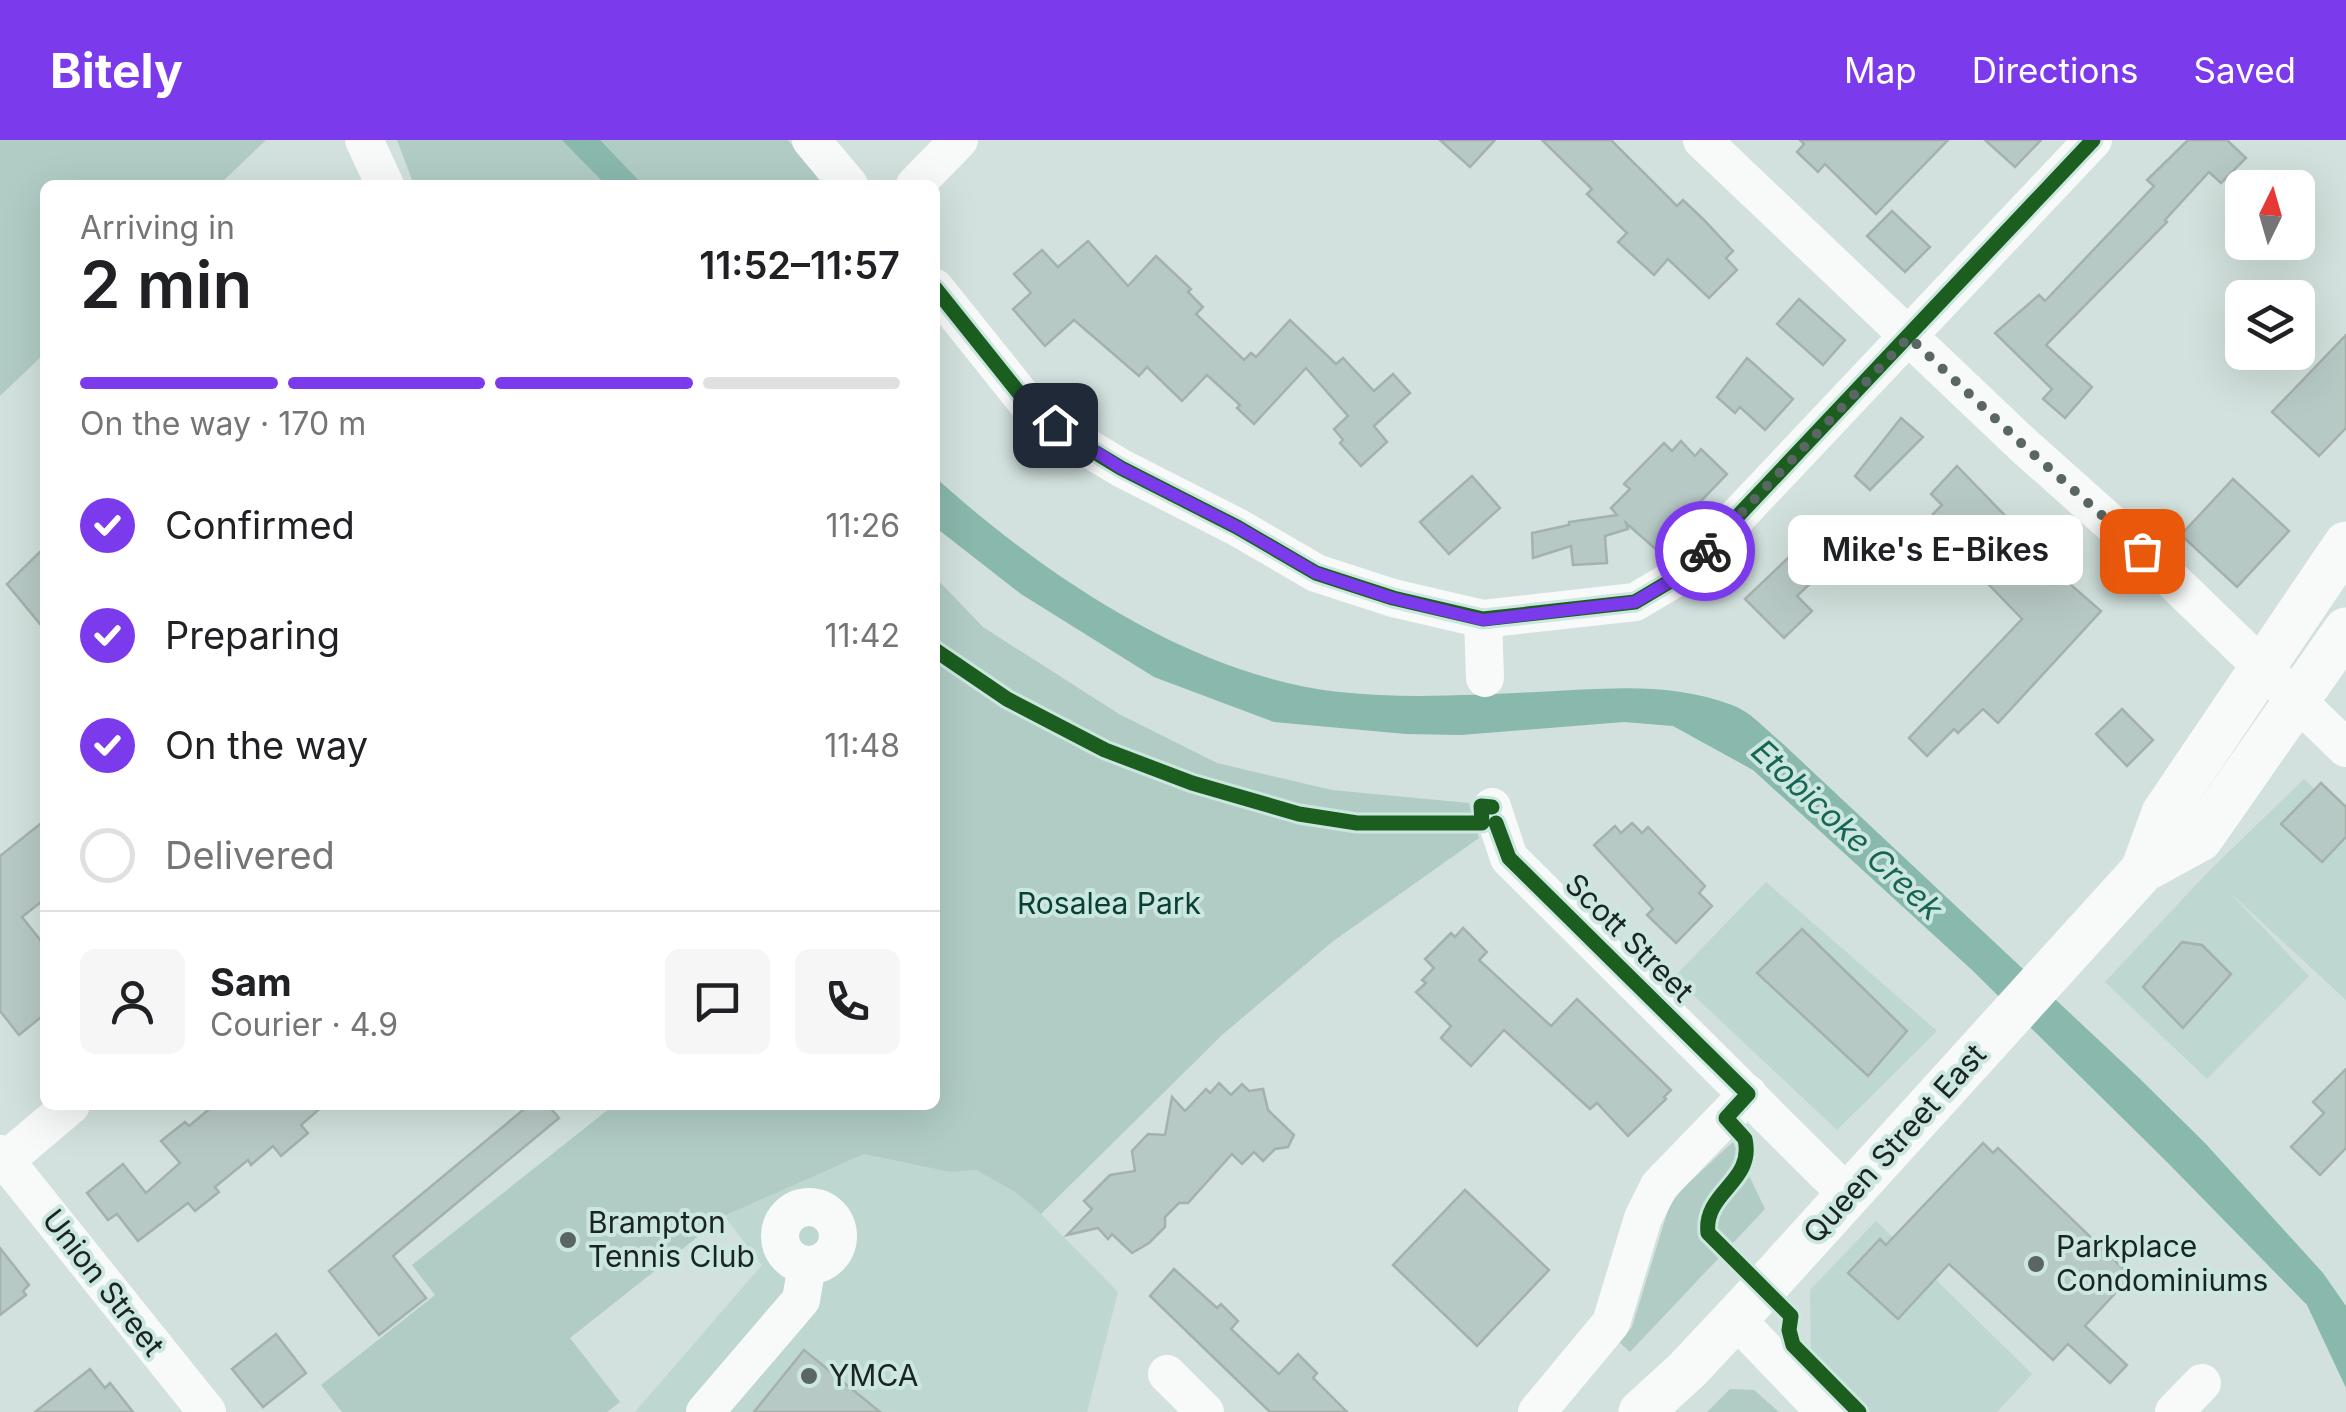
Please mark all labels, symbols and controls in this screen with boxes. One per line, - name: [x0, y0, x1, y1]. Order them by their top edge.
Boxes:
- text: Bitely: [50, 41, 183, 100]
- text: Map: [1844, 49, 1917, 91]
- text: Directions: [1972, 49, 2139, 91]
- text: Saved: [2194, 49, 2296, 91]
- north arrow: [2225, 170, 2315, 260]
- map controls: [2225, 170, 2315, 370]
- text: Arriving in: [80, 208, 235, 247]
- text: 11:52–11:57: [699, 242, 900, 288]
- text: 2 min: [80, 245, 252, 324]
- button: layers: [2225, 280, 2315, 370]
- pin: [1013, 383, 1098, 468]
- icon: home: [1028, 398, 1083, 453]
- text: On the way · 170 m: [80, 404, 366, 443]
- icon: check: [80, 498, 135, 553]
- courier: [1655, 501, 1755, 601]
- text: Confirmed: [165, 502, 355, 548]
- text: 11:26: [825, 506, 900, 545]
- pin: [2100, 509, 2185, 594]
- callout: Mike's E-Bikes: [1787, 516, 2082, 586]
- icon: bike: [1678, 524, 1733, 579]
- icon: bag: [2115, 524, 2170, 579]
- text: Mike's E-Bikes: [1822, 530, 2049, 569]
- icon: check: [80, 608, 135, 663]
- text: Preparing: [165, 612, 340, 658]
- text: 11:42: [825, 616, 900, 655]
- icon: check: [80, 718, 135, 773]
- text: On the way: [165, 722, 368, 768]
- text: 11:48: [824, 726, 900, 765]
- water label: Etobicoke Creek: [1744, 731, 1952, 929]
- text: Delivered: [165, 832, 335, 878]
- street label: Scott Street: [1558, 866, 1701, 1009]
- park label: Rosalea Park: [1017, 885, 1202, 921]
- button: person: [80, 949, 185, 1054]
- button: chat: [665, 949, 770, 1054]
- button: phone: [795, 949, 900, 1054]
- text: Sam: [210, 959, 292, 1005]
- text: Courier · 4.9: [210, 1005, 398, 1044]
- street label: Queen Street East: [1795, 1036, 1993, 1250]
- street label: Union Street: [35, 1202, 172, 1363]
- place label: Brampton Tennis Club: [588, 1204, 755, 1274]
- place label: Parkplace Condominiums: [2056, 1228, 2268, 1298]
- marker: Brampton Tennis Club: [557, 1229, 579, 1251]
- marker: Parkplace Condominiums: [2025, 1253, 2047, 1275]
- place label: YMCA: [829, 1357, 919, 1393]
- marker: YMCA: [798, 1365, 820, 1387]

